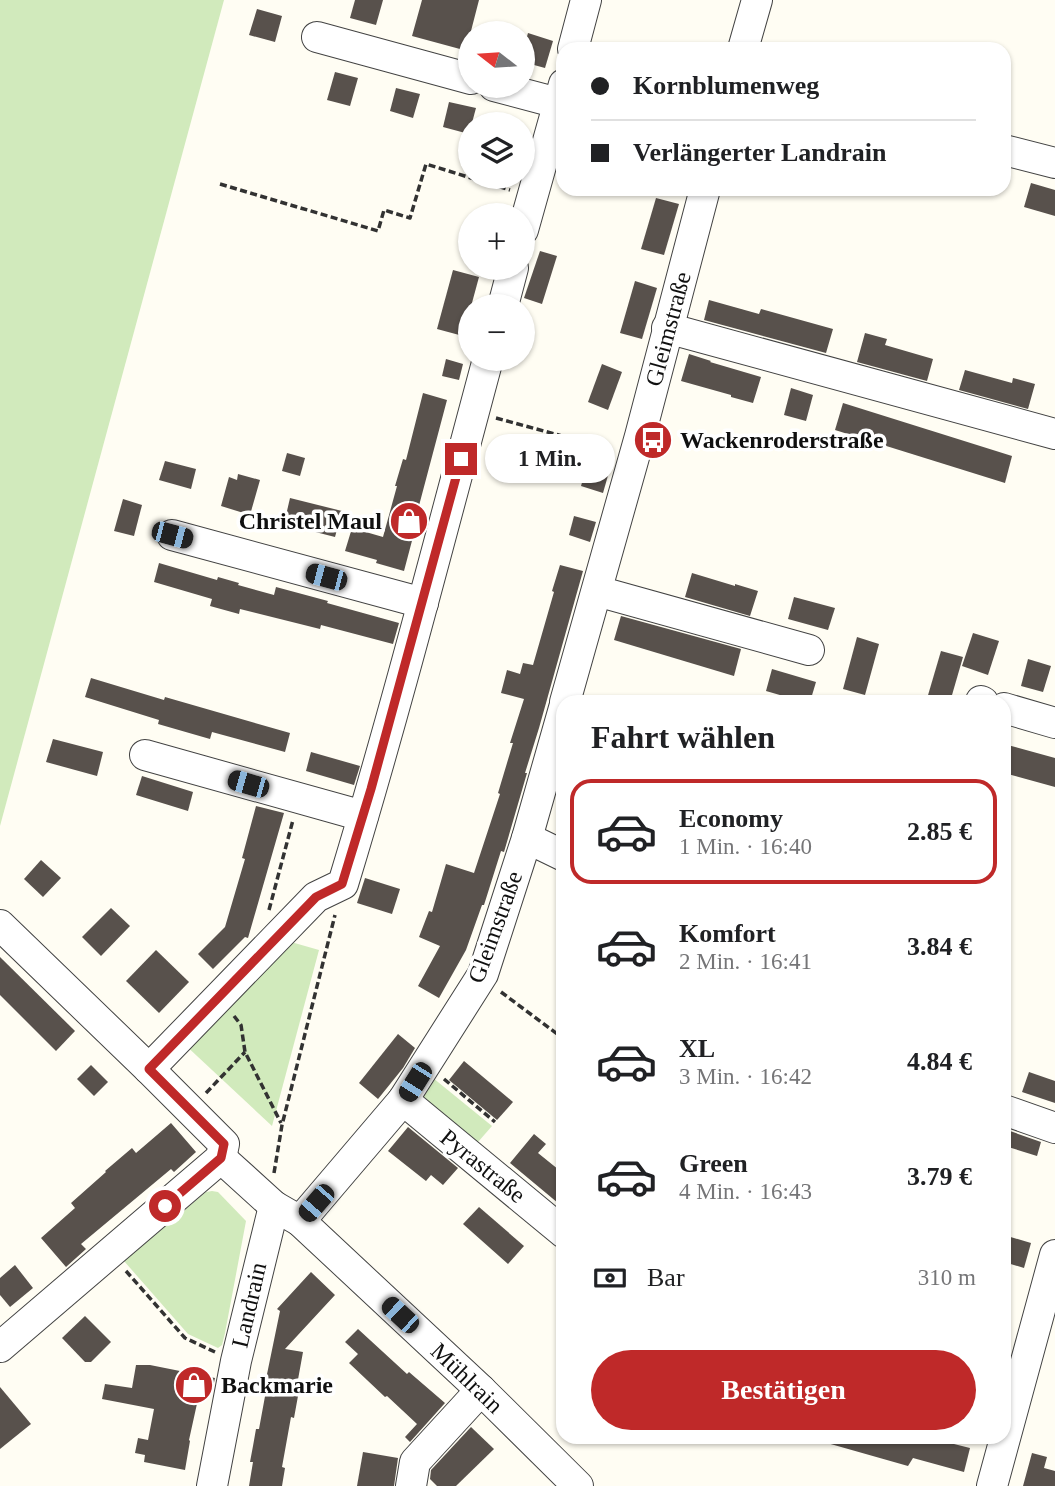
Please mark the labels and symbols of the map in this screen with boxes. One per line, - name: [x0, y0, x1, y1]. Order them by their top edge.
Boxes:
- north arrow: [458, 21, 536, 98]
- street label: Gleimstraße: [640, 269, 696, 389]
- bus stop icon: Wackenroderstraße: [632, 419, 674, 461]
- place label: Wackenroderstraße: [680, 427, 884, 453]
- callout: 1 Min.: [486, 434, 615, 484]
- route end: [445, 443, 477, 475]
- shop icon: Christel Maul: [388, 500, 430, 542]
- place label: Christel Maul: [239, 508, 382, 534]
- car: [149, 519, 196, 551]
- car: [303, 561, 350, 593]
- car: [225, 768, 272, 800]
- street label: Gleimstraße: [463, 867, 527, 987]
- car: [395, 1059, 436, 1105]
- street label: Pyrastraße: [435, 1124, 531, 1208]
- car: [295, 1180, 338, 1226]
- route start: [149, 1190, 181, 1222]
- street label: Landrain: [227, 1260, 271, 1350]
- car: [378, 1293, 423, 1337]
- street label: Mühlrain: [426, 1338, 508, 1418]
- shop icon: Backmarie: [173, 1364, 215, 1406]
- place label: Backmarie: [221, 1372, 333, 1398]

